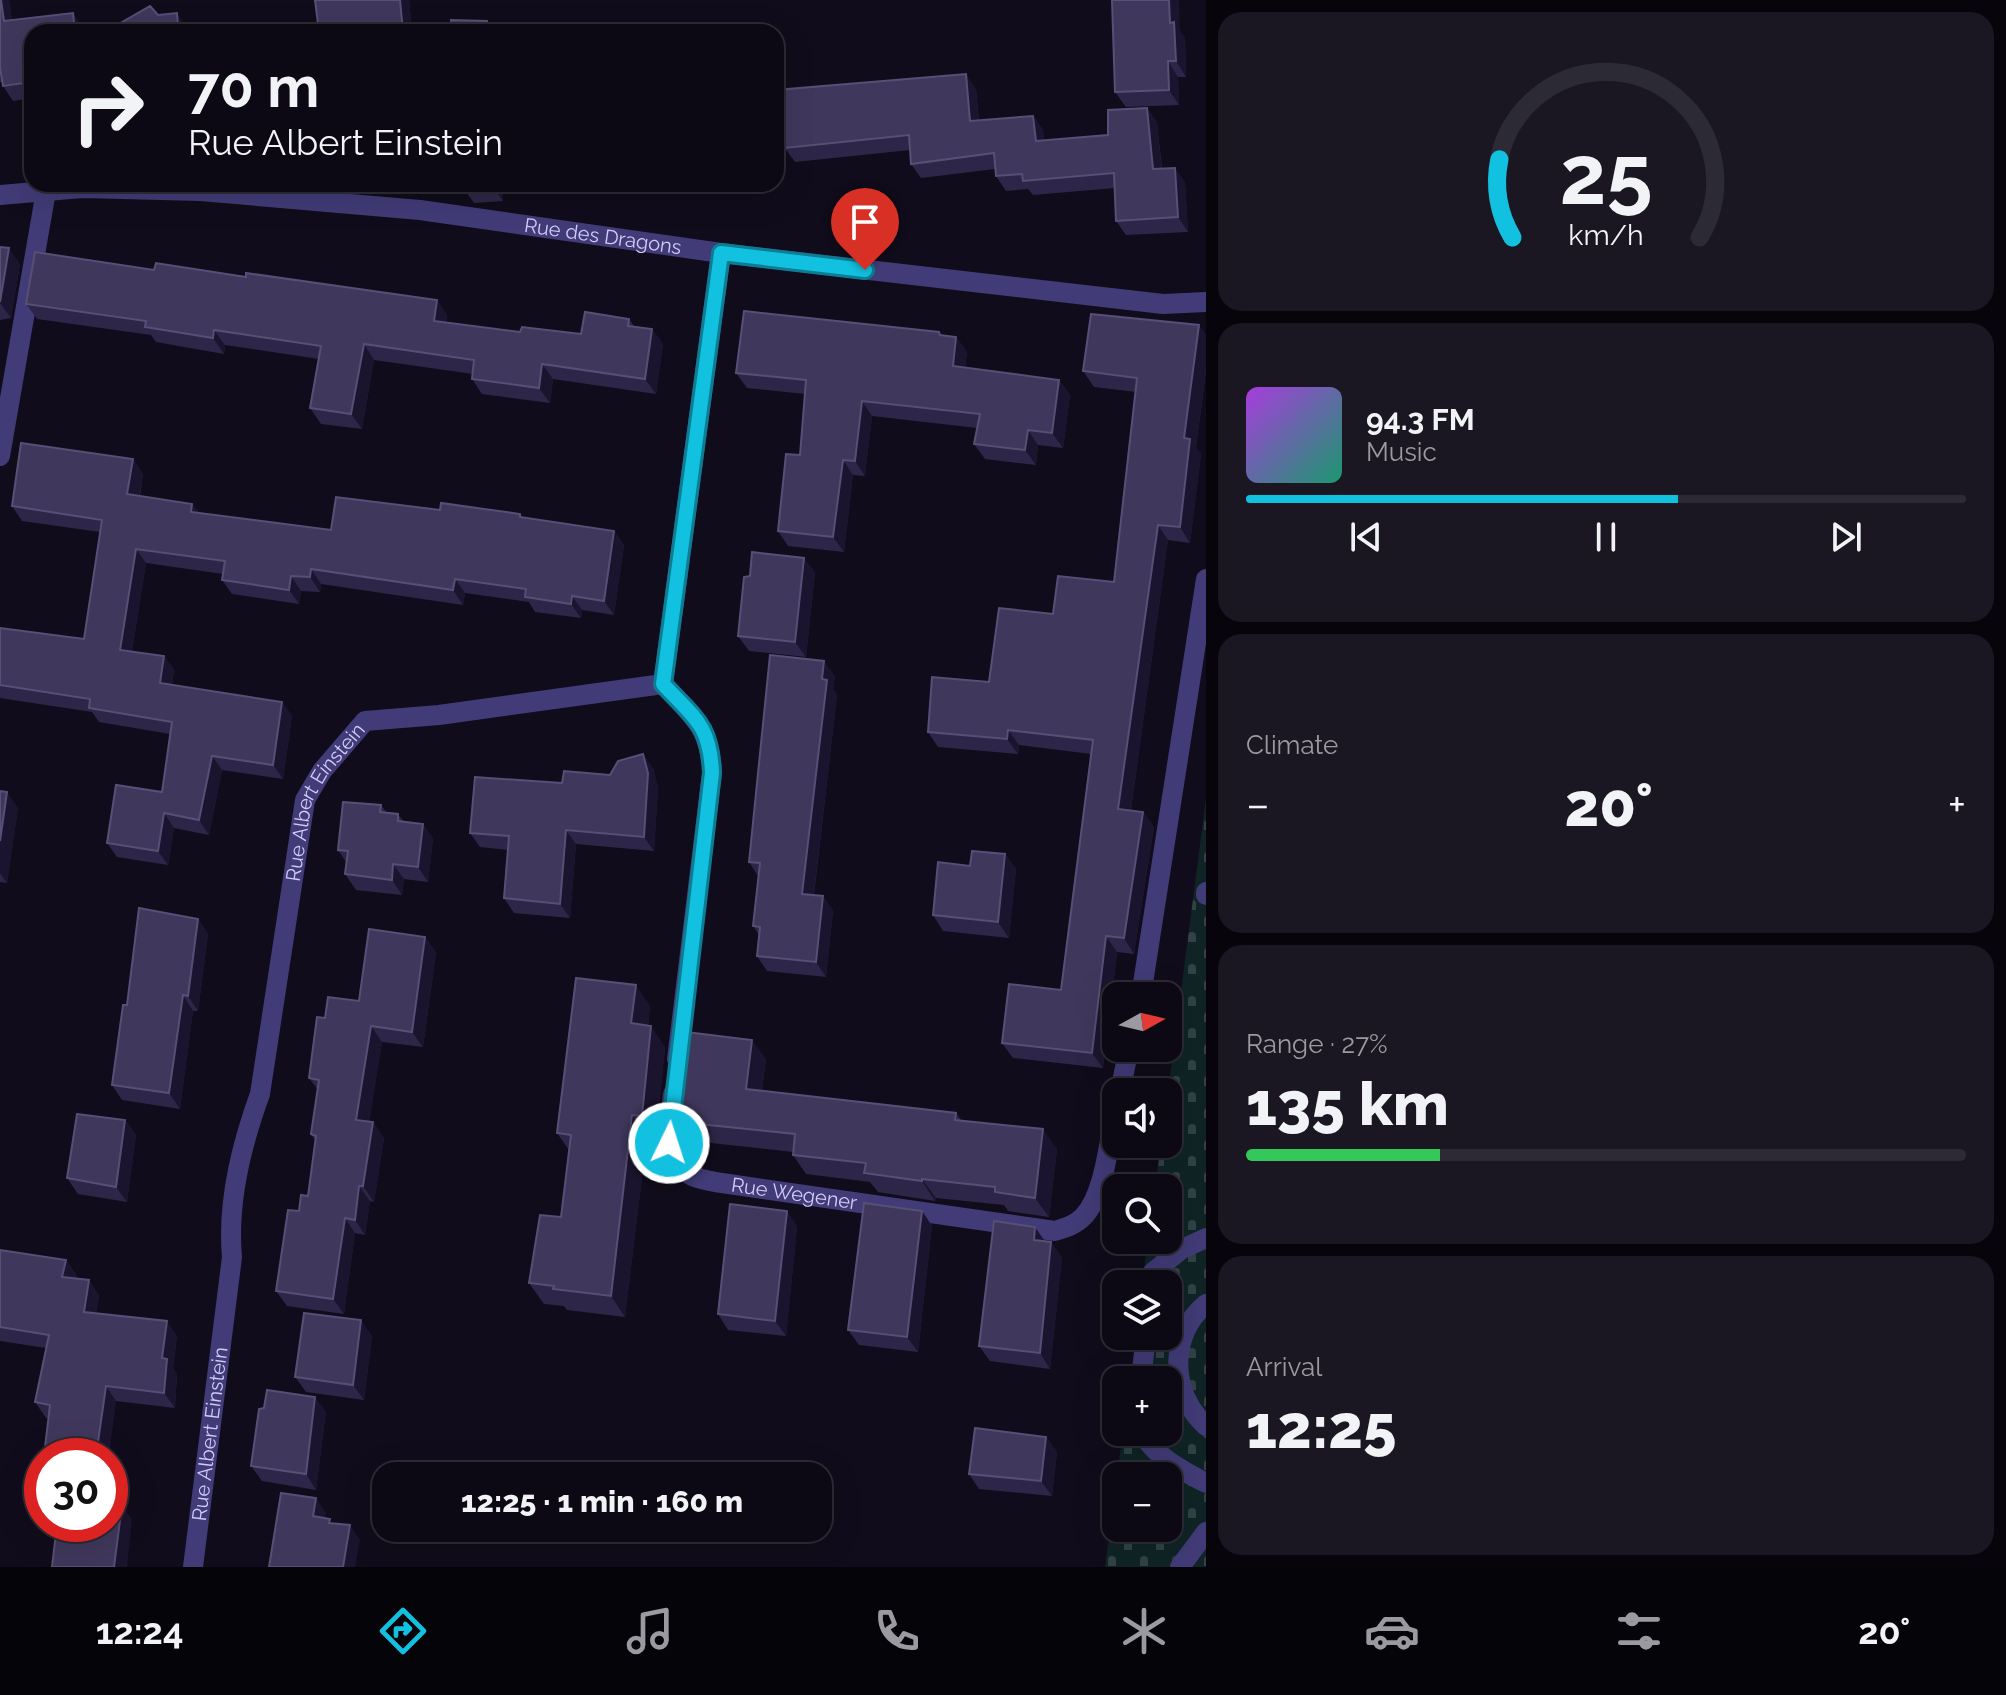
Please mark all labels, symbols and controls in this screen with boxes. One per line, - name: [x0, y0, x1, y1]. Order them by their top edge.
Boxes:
- text: 70 m: [188, 54, 319, 120]
- icon: right: [56, 56, 160, 160]
- text: Rue Albert Einstein: [188, 121, 503, 163]
- text: 25: [1559, 125, 1653, 222]
- pin: [831, 188, 899, 270]
- icon: arrive: [843, 200, 887, 244]
- street label: Rue des Dragons: [523, 213, 683, 259]
- text: km/h: [1568, 218, 1644, 252]
- text: 94.3 FM: [1366, 402, 1475, 437]
- text: Music: [1366, 437, 1437, 467]
- icon: previous: [1344, 515, 1388, 559]
- icon: pause: [1584, 515, 1628, 559]
- icon: next: [1824, 515, 1868, 559]
- street label: Rue Albert Einstein: [281, 718, 370, 883]
- text: Climate: [1246, 730, 1338, 760]
- text: 20°: [1565, 770, 1653, 840]
- text: −: [1246, 779, 1270, 830]
- text: +: [1948, 779, 1966, 830]
- north arrow: [1102, 982, 1182, 1062]
- map controls: [1102, 982, 1182, 1542]
- text: Range · 27%: [1246, 1029, 1388, 1059]
- text: 135 km: [1246, 1069, 1449, 1139]
- button: sound: [1102, 1078, 1182, 1158]
- position arrow: [627, 1101, 711, 1185]
- street label: Rue Wegener: [730, 1173, 859, 1214]
- button: search: [1102, 1174, 1182, 1254]
- button: layers: [1102, 1270, 1182, 1350]
- street label: Rue Albert Einstein: [187, 1346, 233, 1522]
- text: Arrival: [1246, 1352, 1322, 1382]
- button: +: [1102, 1366, 1182, 1446]
- text: 12:25: [1246, 1392, 1397, 1462]
- speed limit sign: 30: [24, 1438, 128, 1542]
- button: −: [1102, 1462, 1182, 1542]
- text: 12:25 · 1 min · 160 m: [461, 1484, 743, 1519]
- icon: directions: [375, 1603, 431, 1659]
- icon: music: [622, 1603, 678, 1659]
- icon: phone: [869, 1603, 925, 1659]
- icon: climate: [1116, 1603, 1172, 1659]
- icon: car: [1364, 1603, 1420, 1659]
- icon: filters: [1611, 1603, 1667, 1659]
- text: 12:24: [96, 1610, 183, 1652]
- text: 20°: [1858, 1610, 1910, 1652]

